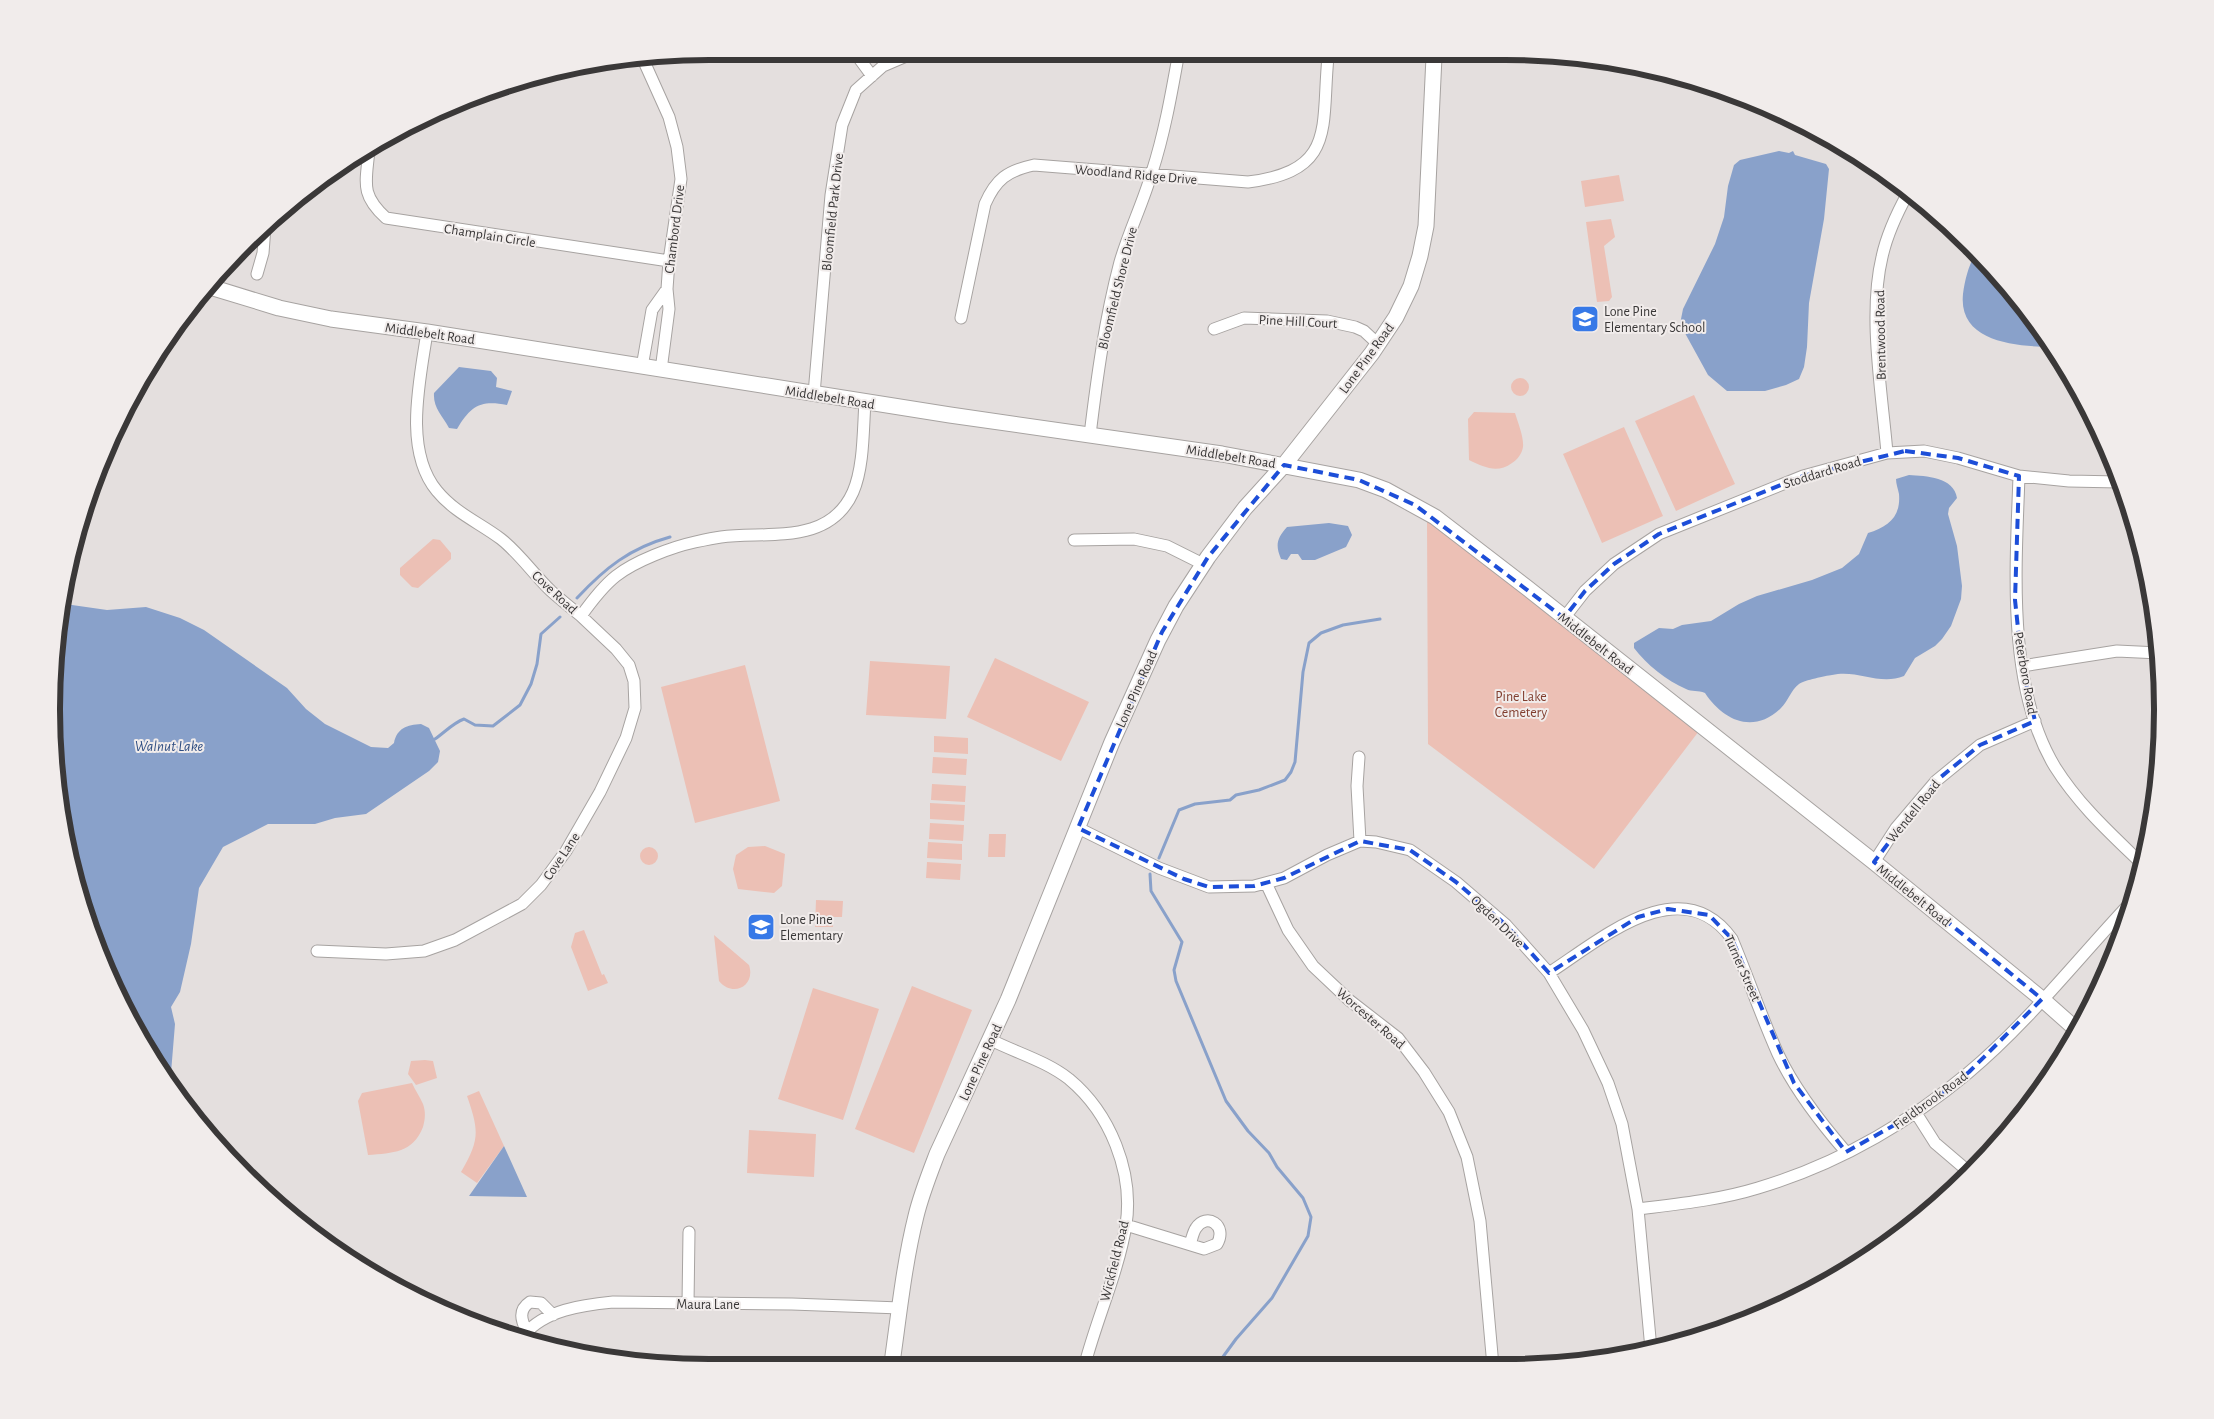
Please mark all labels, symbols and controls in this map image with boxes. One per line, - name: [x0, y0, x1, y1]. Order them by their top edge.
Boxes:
- street label: Bloomfield Park Drive: [820, 152, 846, 272]
- street label: Woodland Ridge Drive: [1074, 163, 1198, 187]
- street label: Chambord Drive: [663, 184, 687, 274]
- street label: Champlain Circle: [443, 222, 537, 250]
- street label: Bloomfield Shore Drive: [1096, 226, 1140, 351]
- street label: Brentwood Road: [1873, 290, 1889, 380]
- school or university icon: Lone Pine Elementary School: [1570, 304, 1600, 334]
- place label: Lone Pine Elementary School: [1604, 305, 1706, 335]
- street label: Pine Hill Court: [1258, 313, 1338, 331]
- street label: Middlebelt Road: [384, 321, 476, 347]
- street label: Lone Pine Road: [1337, 321, 1397, 396]
- street label: Middlebelt Road: [784, 384, 876, 412]
- street label: Middlebelt Road: [1185, 443, 1277, 471]
- street label: Stoddard Road: [1782, 454, 1863, 491]
- street label: Cove Road: [529, 569, 580, 617]
- street label: Middlebelt Road: [1555, 610, 1635, 677]
- street label: Peterboro Road: [2011, 631, 2039, 716]
- street label: Lone Pine Road: [1114, 649, 1160, 730]
- park label: Pine Lake Cemetery: [1495, 690, 1547, 720]
- water label: Walnut Lake: [135, 739, 203, 754]
- street label: Wendell Road: [1884, 778, 1943, 846]
- street label: Cove Lane: [541, 830, 583, 883]
- street label: Middlebelt Road: [1874, 862, 1953, 930]
- street label: Ogden Drive: [1468, 893, 1527, 950]
- school or university icon: Lone Pine Elementary: [746, 912, 776, 942]
- place label: Lone Pine Elementary: [780, 913, 843, 943]
- street label: Turner Street: [1721, 933, 1763, 1004]
- street label: Worcester Road: [1333, 985, 1407, 1052]
- street label: Lone Pine Road: [957, 1022, 1005, 1103]
- street label: Fieldbrook Road: [1891, 1069, 1970, 1132]
- street label: Wickfield Road: [1098, 1219, 1132, 1303]
- street label: Maura Lane: [676, 1298, 740, 1312]

